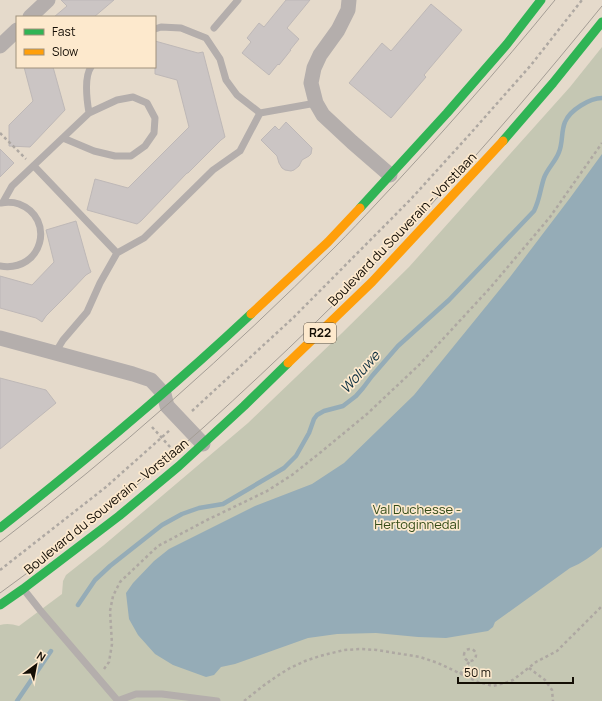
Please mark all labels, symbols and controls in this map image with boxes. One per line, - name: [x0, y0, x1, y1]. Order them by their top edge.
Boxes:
- legend: [16, 16, 156, 68]
- text: Fast: [52, 23, 76, 40]
- text: Slow: [52, 43, 78, 60]
- street label: Boulevard du Souverain - Vorstlaan: [324, 148, 480, 310]
- road number: R22: [304, 323, 336, 343]
- water label: Woluwe: [336, 346, 384, 397]
- street label: Boulevard du Souverain - Vorstlaan: [20, 434, 192, 578]
- park label: Val Duchesse - Hertoginnedal: [373, 500, 461, 533]
- north arrow: [16, 645, 56, 685]
- text: N: [34, 648, 49, 665]
- scale bar: [458, 659, 573, 685]
- text: 50 m: [464, 664, 491, 681]

